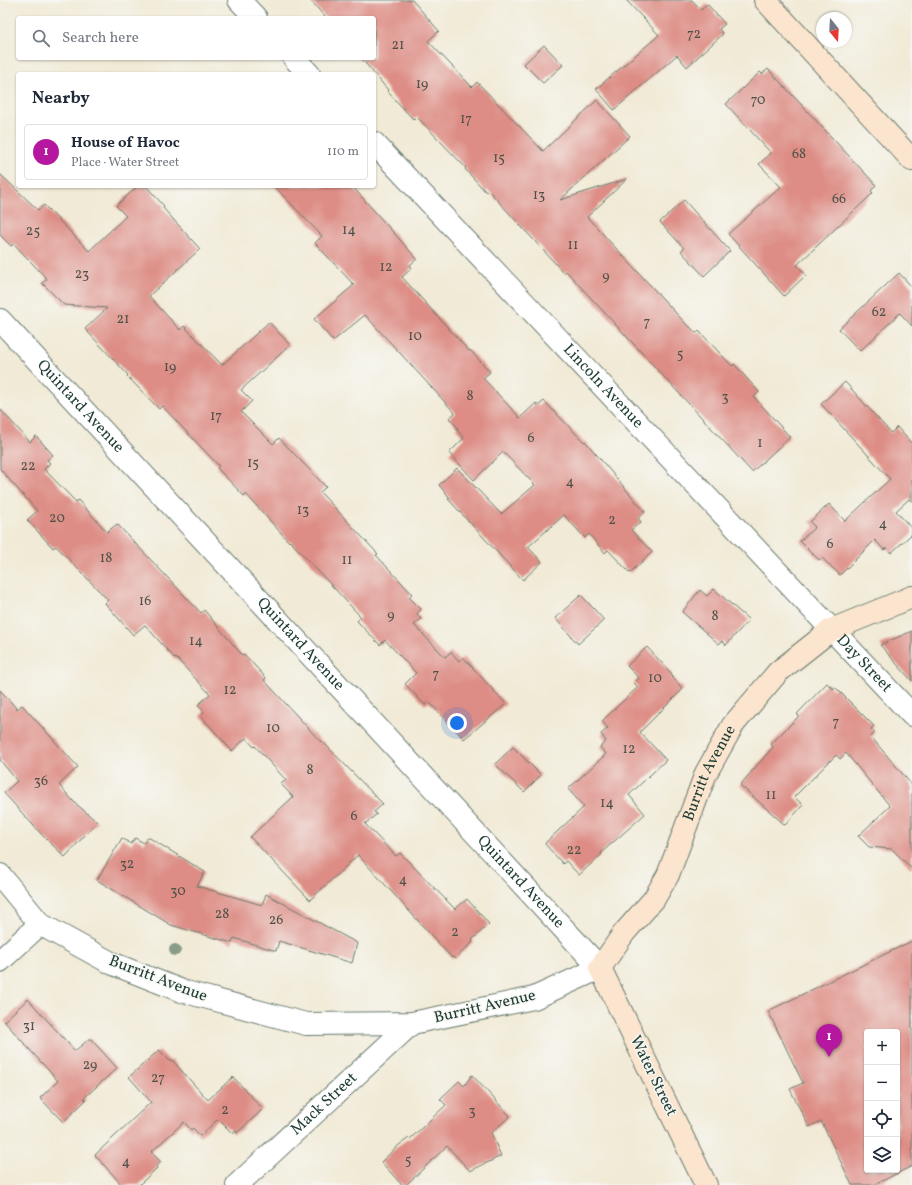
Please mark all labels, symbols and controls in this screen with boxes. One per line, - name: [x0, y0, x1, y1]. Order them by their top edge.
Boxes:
- north arrow: [816, 12, 852, 48]
- search box: [16, 16, 376, 60]
- house number: 72: [687, 25, 701, 44]
- icon: search: [30, 27, 52, 49]
- text: Search here: [62, 28, 139, 49]
- house number: 21: [392, 36, 404, 55]
- house number: 19: [416, 75, 428, 94]
- text: Nearby: [32, 87, 90, 110]
- house number: 70: [751, 91, 765, 110]
- house number: 17: [460, 110, 472, 129]
- text: House of Havoc: [71, 133, 180, 154]
- text: 1: [43, 143, 49, 161]
- text: 110 m: [327, 143, 359, 161]
- house number: 68: [792, 145, 806, 164]
- house number: 15: [493, 149, 505, 168]
- text: Place · Water Street: [71, 154, 179, 172]
- house number: 13: [533, 186, 545, 205]
- house number: 66: [832, 190, 846, 209]
- house number: 14: [342, 221, 356, 240]
- house number: 25: [26, 222, 40, 241]
- house number: 11: [568, 236, 578, 255]
- house number: 12: [380, 258, 392, 277]
- house number: 23: [75, 265, 89, 284]
- house number: 9: [602, 267, 610, 286]
- house number: 62: [872, 303, 886, 322]
- house number: 21: [117, 310, 129, 329]
- house number: 7: [644, 313, 651, 332]
- house number: 10: [408, 327, 422, 346]
- street label: Lincoln Avenue: [558, 339, 648, 433]
- house number: 5: [677, 345, 683, 364]
- street label: Quintard Avenue: [31, 355, 129, 458]
- house number: 19: [164, 358, 176, 377]
- house number: 8: [466, 387, 474, 406]
- house number: 3: [721, 388, 729, 407]
- house number: 17: [210, 407, 222, 426]
- house number: 6: [527, 429, 535, 448]
- house number: 1: [757, 434, 763, 453]
- house number: 15: [247, 454, 259, 473]
- house number: 22: [20, 457, 36, 476]
- house number: 4: [566, 473, 574, 492]
- house number: 13: [297, 501, 309, 520]
- house number: 20: [49, 509, 65, 528]
- house number: 2: [608, 511, 616, 530]
- house number: 4: [879, 515, 887, 534]
- house number: 6: [826, 535, 834, 554]
- house number: 18: [100, 549, 112, 568]
- house number: 11: [342, 551, 352, 570]
- house number: 16: [139, 592, 151, 611]
- street label: Quintard Avenue: [251, 593, 349, 696]
- house number: 9: [387, 606, 395, 625]
- house number: 8: [711, 607, 719, 626]
- street label: Day Street: [831, 630, 897, 698]
- house number: 14: [189, 632, 203, 651]
- house number: 7: [433, 665, 440, 684]
- house number: 10: [648, 669, 662, 688]
- house number: 12: [224, 681, 236, 700]
- your location: [447, 713, 467, 733]
- house number: 7: [833, 713, 840, 732]
- house number: 10: [266, 719, 280, 738]
- street label: Burritt Avenue: [678, 721, 742, 825]
- house number: 12: [623, 740, 635, 759]
- house number: 8: [306, 761, 314, 780]
- house number: 36: [34, 772, 48, 791]
- house number: 11: [766, 786, 776, 805]
- house number: 14: [600, 794, 614, 813]
- house number: 6: [350, 807, 358, 826]
- street label: Quintard Avenue: [472, 831, 569, 934]
- house number: 22: [566, 841, 582, 860]
- house number: 32: [120, 855, 134, 874]
- house number: 4: [399, 871, 407, 890]
- house number: 30: [170, 882, 186, 901]
- house number: 28: [215, 905, 229, 924]
- house number: 26: [269, 911, 283, 930]
- house number: 2: [451, 923, 459, 942]
- street label: Burritt Avenue: [106, 950, 210, 1008]
- street label: Burritt Avenue: [432, 985, 538, 1029]
- house number: 31: [23, 1017, 35, 1036]
- pin: 1: [816, 1024, 842, 1057]
- map controls: [864, 1029, 900, 1173]
- button: +: [864, 1029, 900, 1065]
- street label: Water Street: [624, 1032, 682, 1121]
- house number: 29: [83, 1056, 97, 1075]
- button: −: [864, 1065, 900, 1101]
- street label: Mack Street: [286, 1067, 363, 1141]
- house number: 27: [151, 1069, 165, 1088]
- house number: 2: [221, 1101, 229, 1120]
- button: locate: [864, 1101, 900, 1137]
- house number: 3: [468, 1102, 476, 1121]
- button: layers: [864, 1137, 900, 1173]
- house number: 5: [405, 1151, 411, 1170]
- house number: 4: [122, 1153, 130, 1172]

